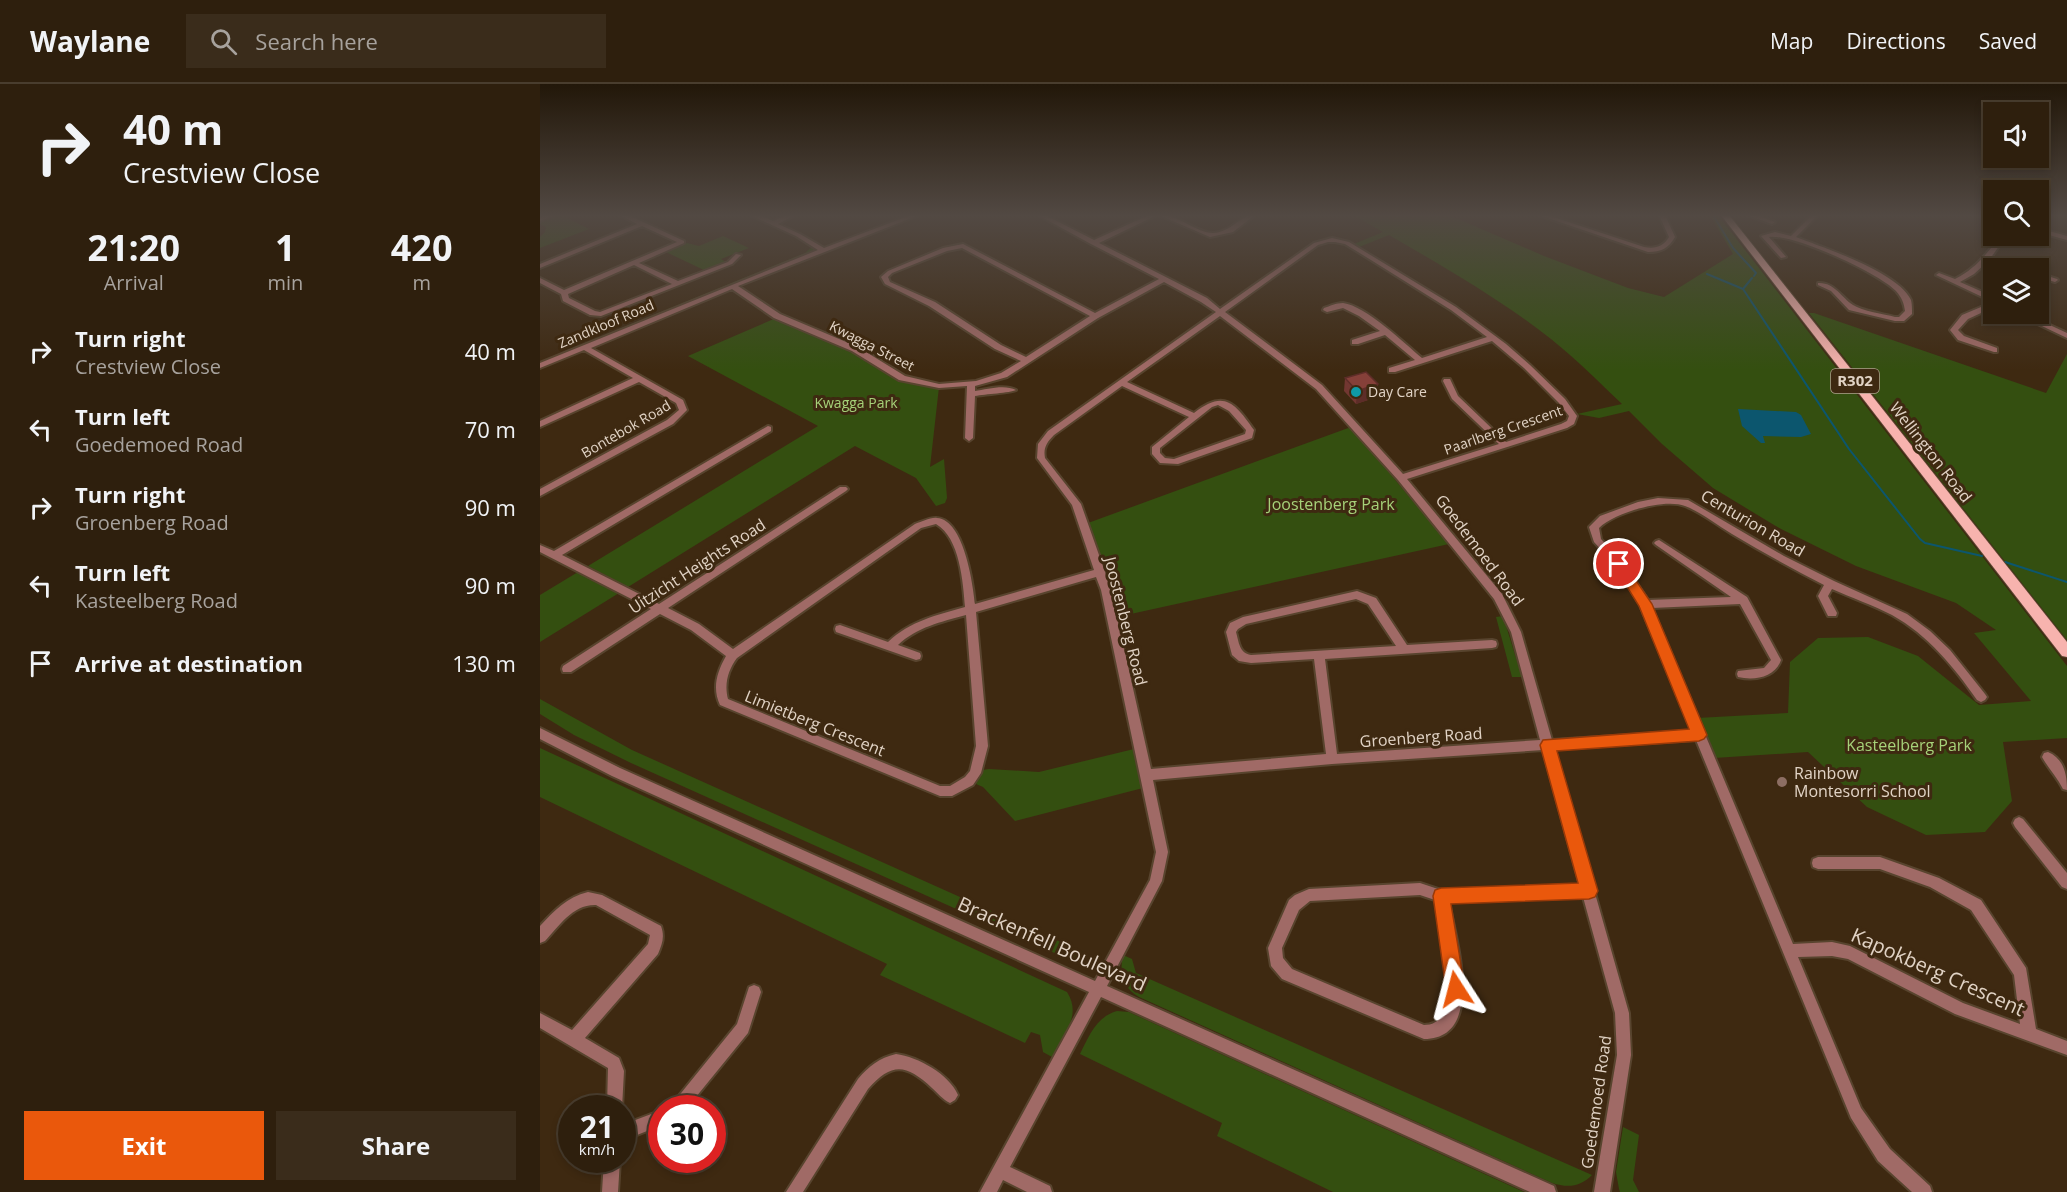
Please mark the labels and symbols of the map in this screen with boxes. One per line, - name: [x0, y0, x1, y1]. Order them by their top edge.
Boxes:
- street label: Zandkloof Road: [555, 295, 657, 352]
- street label: Kwagga Street: [827, 316, 918, 375]
- road number: R302: [1831, 369, 1879, 393]
- place label: Day Care: [1368, 382, 1427, 401]
- marker: Day Care: [1349, 385, 1363, 399]
- park label: Kwagga Park: [814, 393, 898, 412]
- street label: Bontebok Road: [578, 395, 674, 462]
- street label: Wellington Road: [1885, 397, 1977, 507]
- street label: Paarlberg Crescent: [1441, 400, 1564, 459]
- street label: Centurion Road: [1697, 484, 1809, 562]
- street label: Goedemoed Road: [1431, 490, 1529, 610]
- park label: Joostenberg Park: [1265, 493, 1395, 515]
- street label: Uitzicht Heights Road: [624, 513, 770, 619]
- pin: [1593, 538, 1644, 589]
- street label: Joostenberg Road: [1099, 552, 1153, 688]
- street label: Limietberg Crescent: [742, 685, 889, 761]
- street label: Groenberg Road: [1359, 722, 1483, 752]
- park label: Kasteelberg Park: [1846, 734, 1972, 756]
- place label: Rainbow Montesorri School: [1794, 762, 1931, 802]
- marker: Rainbow Montesorri School: [1775, 775, 1789, 789]
- street label: Brackenfell Boulevard: [954, 890, 1151, 997]
- street label: Kapokberg Crescent: [1847, 921, 2029, 1022]
- position arrow: [1424, 957, 1488, 1021]
- street label: Goedemoed Road: [1576, 1034, 1616, 1170]
- speed limit sign: 30: [648, 1095, 726, 1173]

